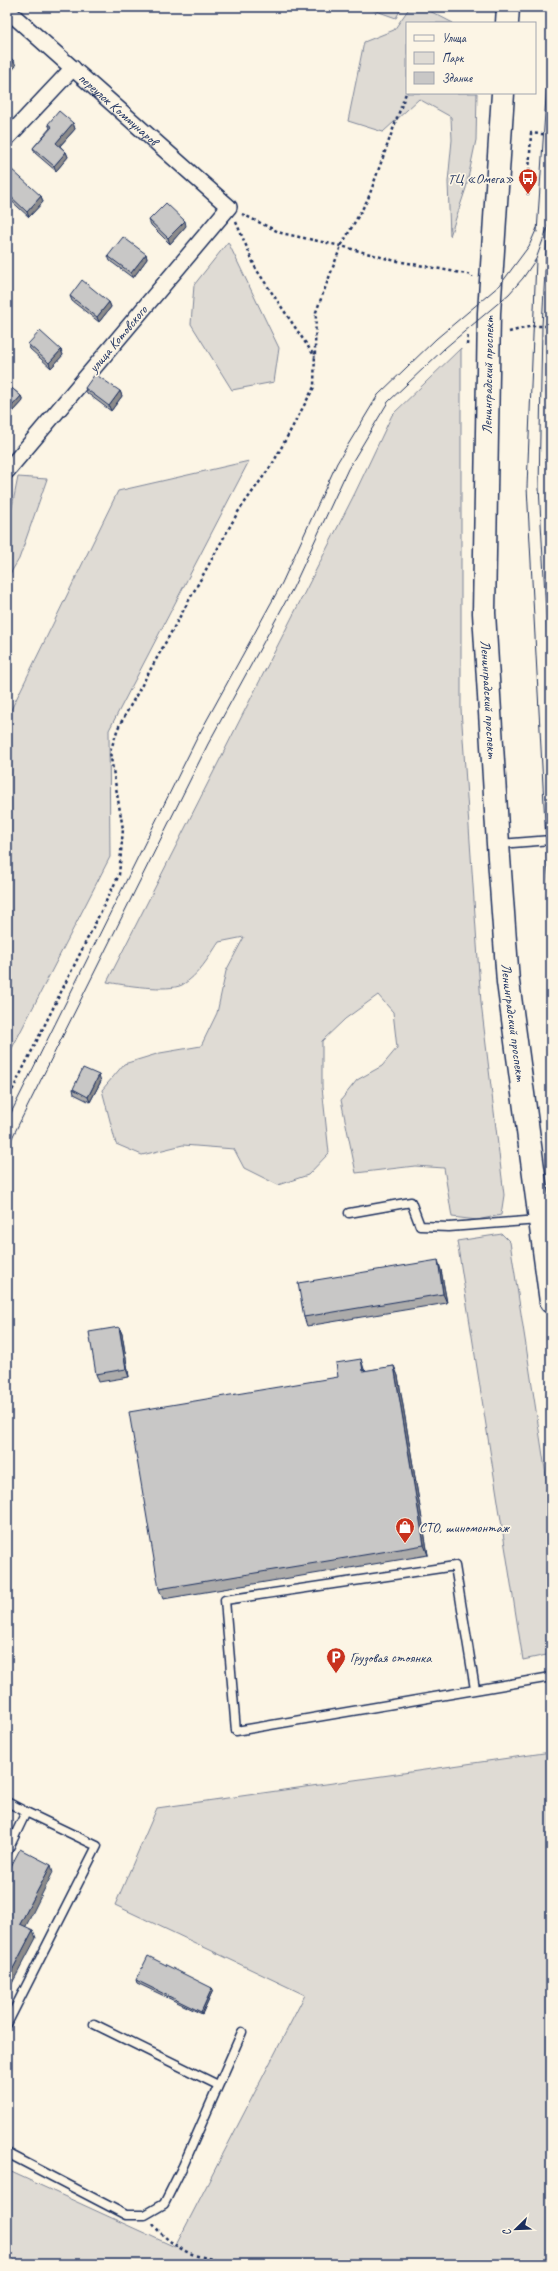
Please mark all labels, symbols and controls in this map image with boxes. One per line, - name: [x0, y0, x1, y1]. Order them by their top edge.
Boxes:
- legend: [406, 22, 536, 94]
- text: Улица: [442, 30, 467, 46]
- text: Парк: [442, 50, 465, 66]
- street label: переулок Коммунаров: [75, 69, 164, 151]
- text: Здание: [442, 70, 473, 86]
- bus stop icon: ТЦ «Омега»: [517, 167, 539, 195]
- place label: ТЦ «Омега»: [448, 170, 514, 187]
- street label: улица Котовского: [84, 301, 152, 377]
- street label: Ленинградский проспект: [478, 315, 498, 434]
- street label: Ленинградский проспект: [477, 640, 501, 760]
- street label: Ленинградский проспект: [498, 963, 530, 1083]
- shop icon: СТО, шиномонтаж: [394, 1516, 416, 1544]
- place label: СТО, шиномонтаж: [419, 1519, 510, 1536]
- parking icon: Грузовая стоянка: [325, 1646, 347, 1674]
- place label: Грузовая стоянка: [350, 1649, 432, 1666]
- north arrow: [496, 2209, 536, 2249]
- text: С: [499, 2226, 514, 2238]

